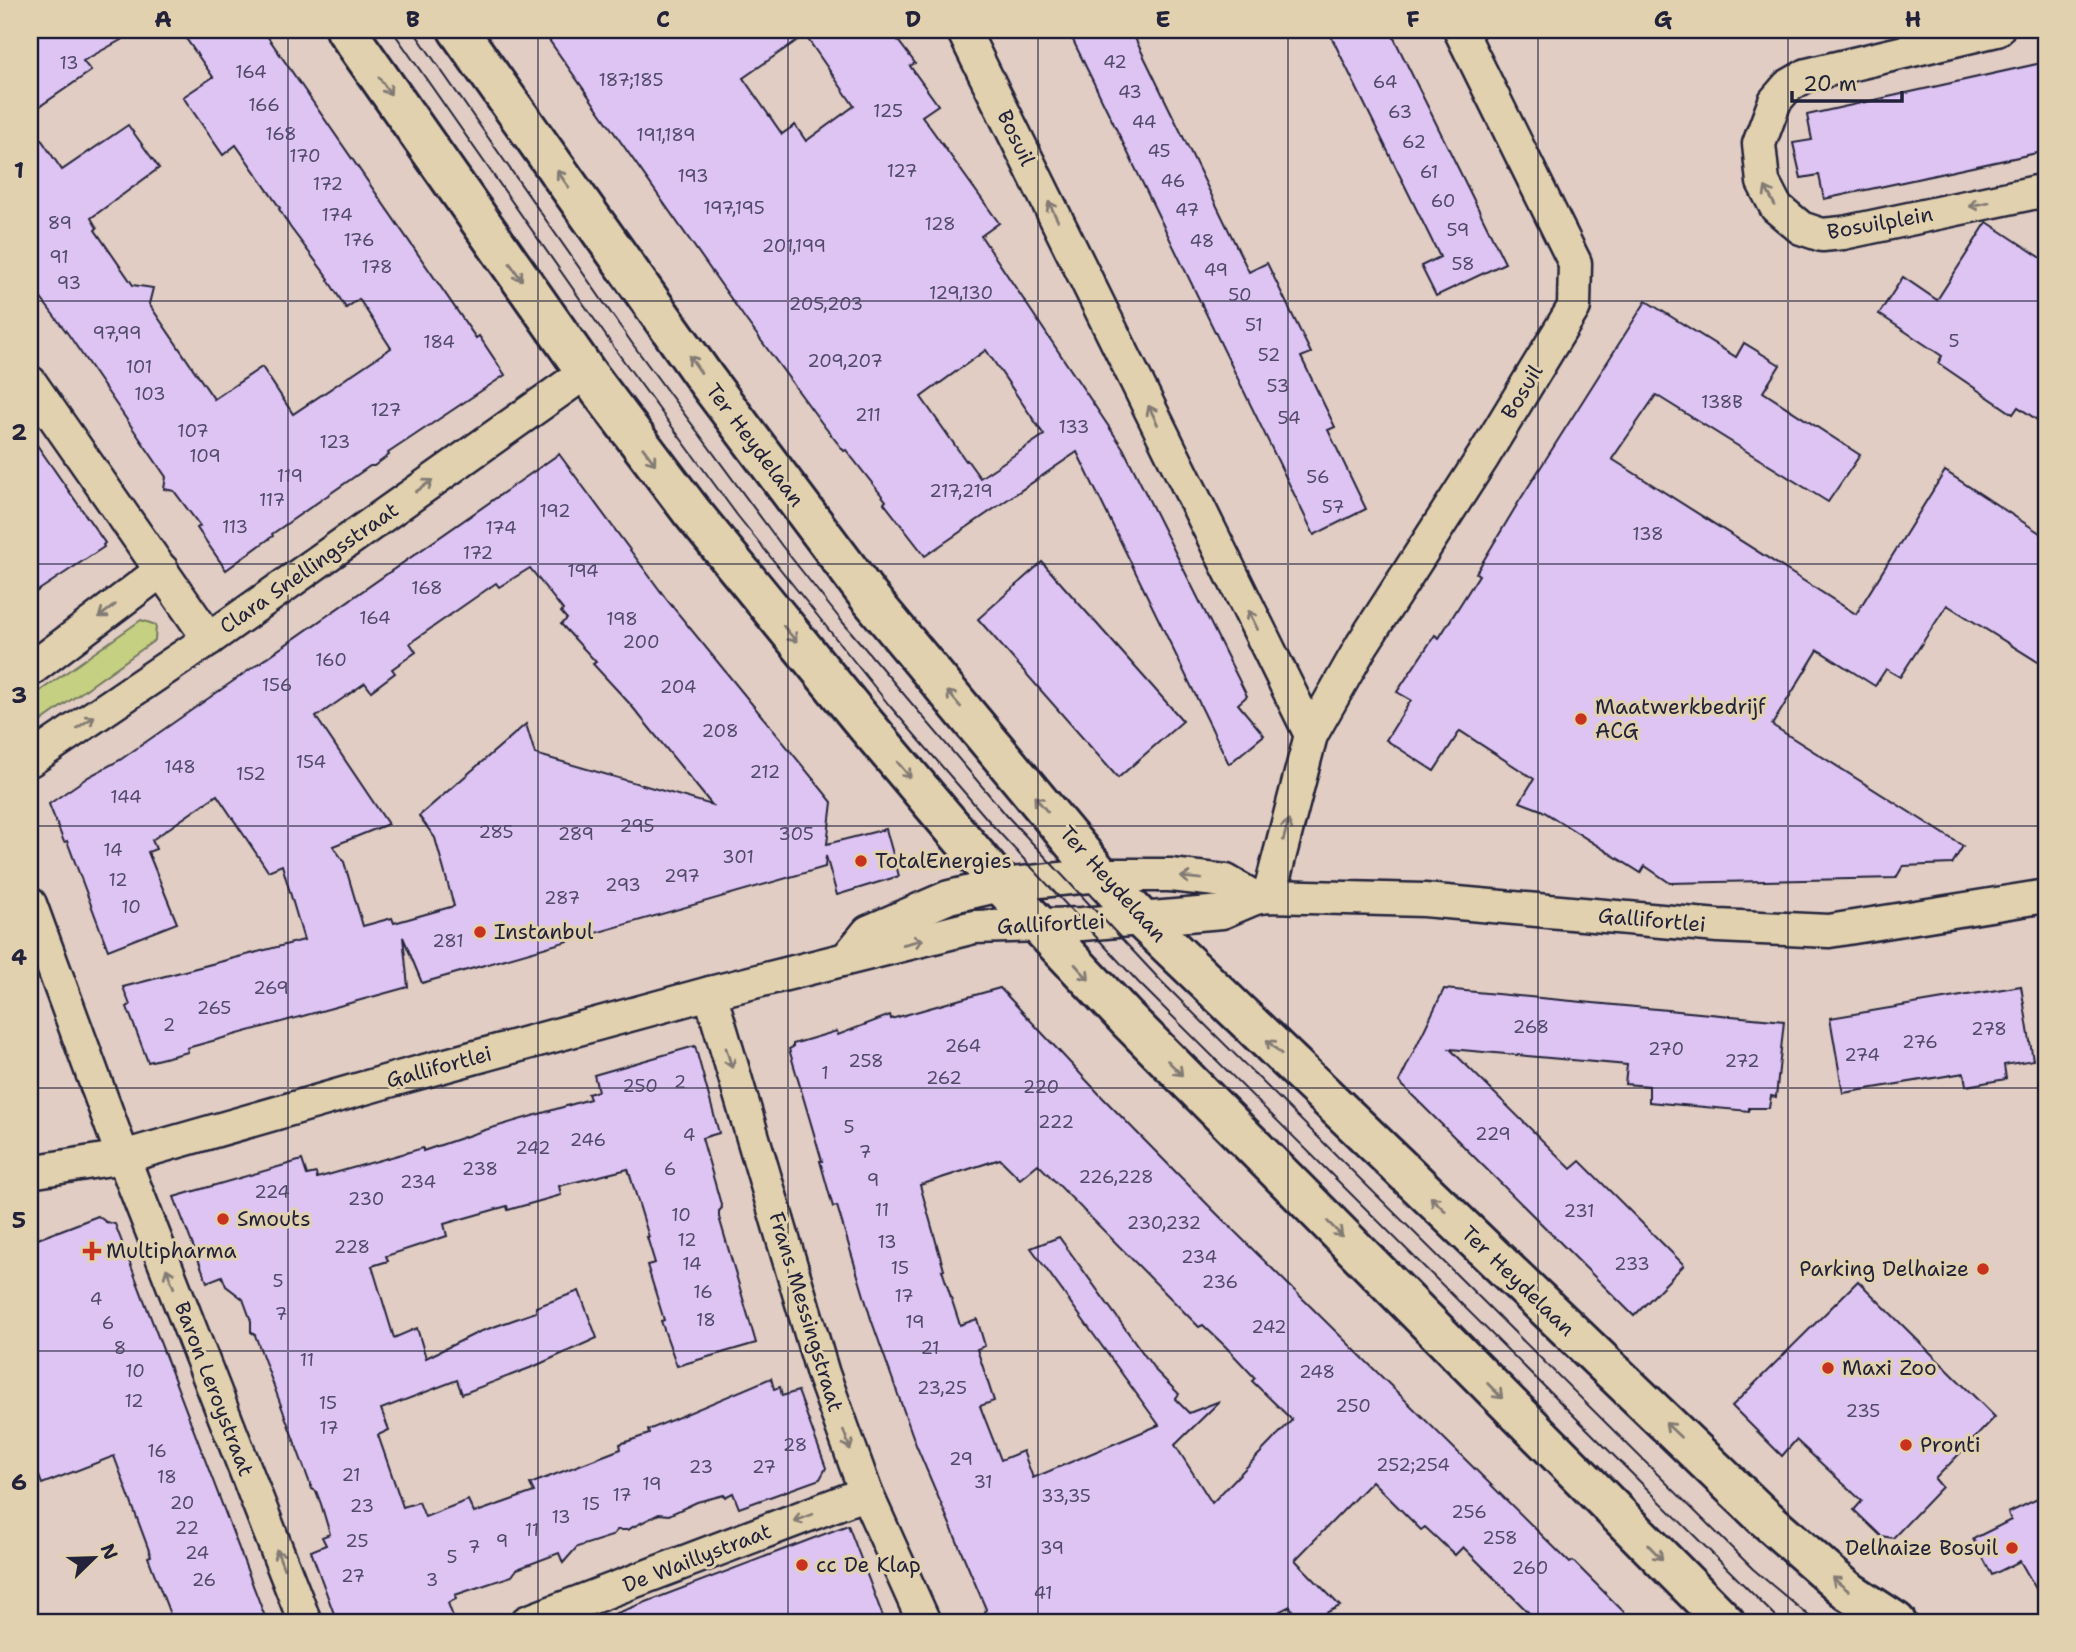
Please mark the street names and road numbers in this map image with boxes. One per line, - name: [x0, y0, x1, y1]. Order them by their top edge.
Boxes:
- street label: Bosuil: [991, 105, 1042, 171]
- street label: Bosuilplein: [1825, 200, 1935, 246]
- street label: Bosuil: [1495, 359, 1550, 424]
- street label: Ter Heydelaan: [699, 378, 811, 513]
- street label: Clara Snellingsstraat: [214, 496, 404, 640]
- street label: Ter Heydelaan: [1053, 820, 1173, 948]
- street label: Gallifortlei: [1597, 901, 1707, 939]
- street label: Gallifortlei: [996, 907, 1106, 941]
- street label: Gallifortlei: [383, 1039, 495, 1095]
- street label: Frans Messingstraat: [762, 1209, 850, 1415]
- street label: Ter Heydelaan: [1455, 1220, 1581, 1342]
- street label: Baron Leroystraat: [168, 1298, 260, 1480]
- street label: De Waillystraat: [619, 1517, 775, 1599]

